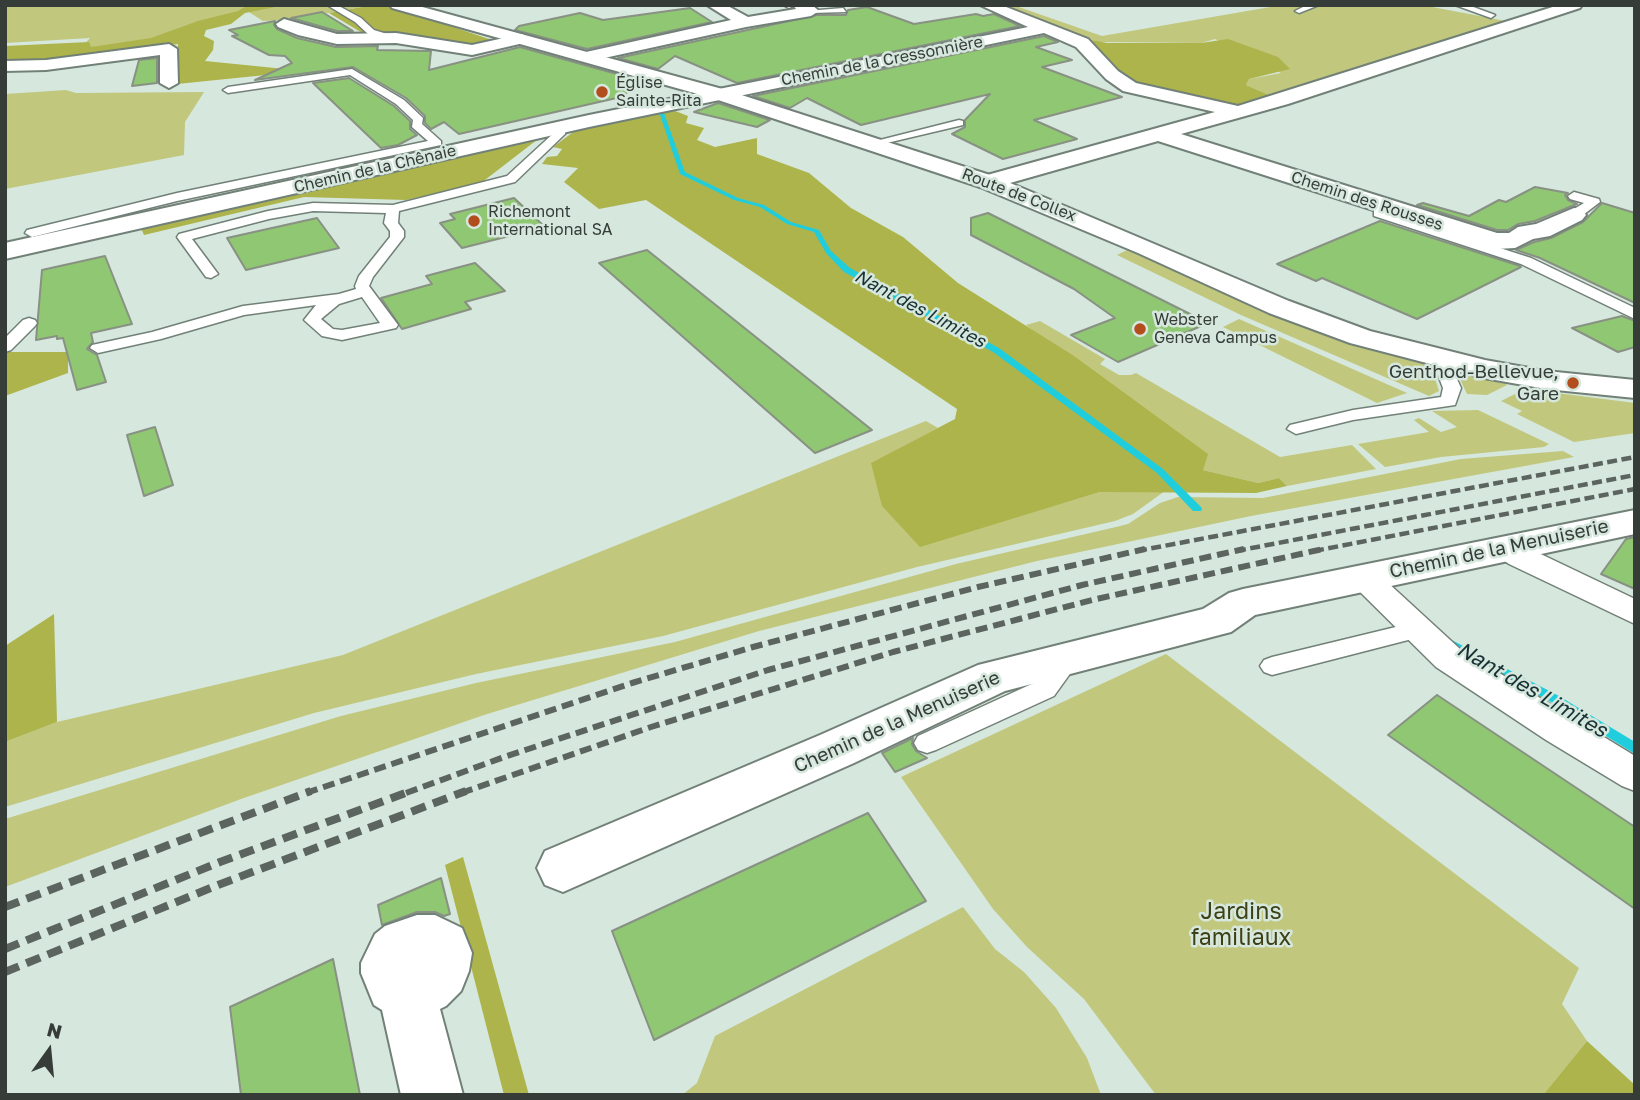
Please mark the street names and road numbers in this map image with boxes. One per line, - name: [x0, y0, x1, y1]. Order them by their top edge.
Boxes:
- street label: Chemin de la Cressonnière: [780, 32, 984, 90]
- street label: Chemin de la Chênaie: [292, 141, 458, 197]
- street label: Route de Collex: [959, 164, 1079, 226]
- street label: Chemin des Rousses: [1289, 167, 1445, 235]
- street label: Chemin de la Menuiserie: [1387, 515, 1611, 583]
- street label: Chemin de la Menuiserie: [790, 666, 1004, 778]

